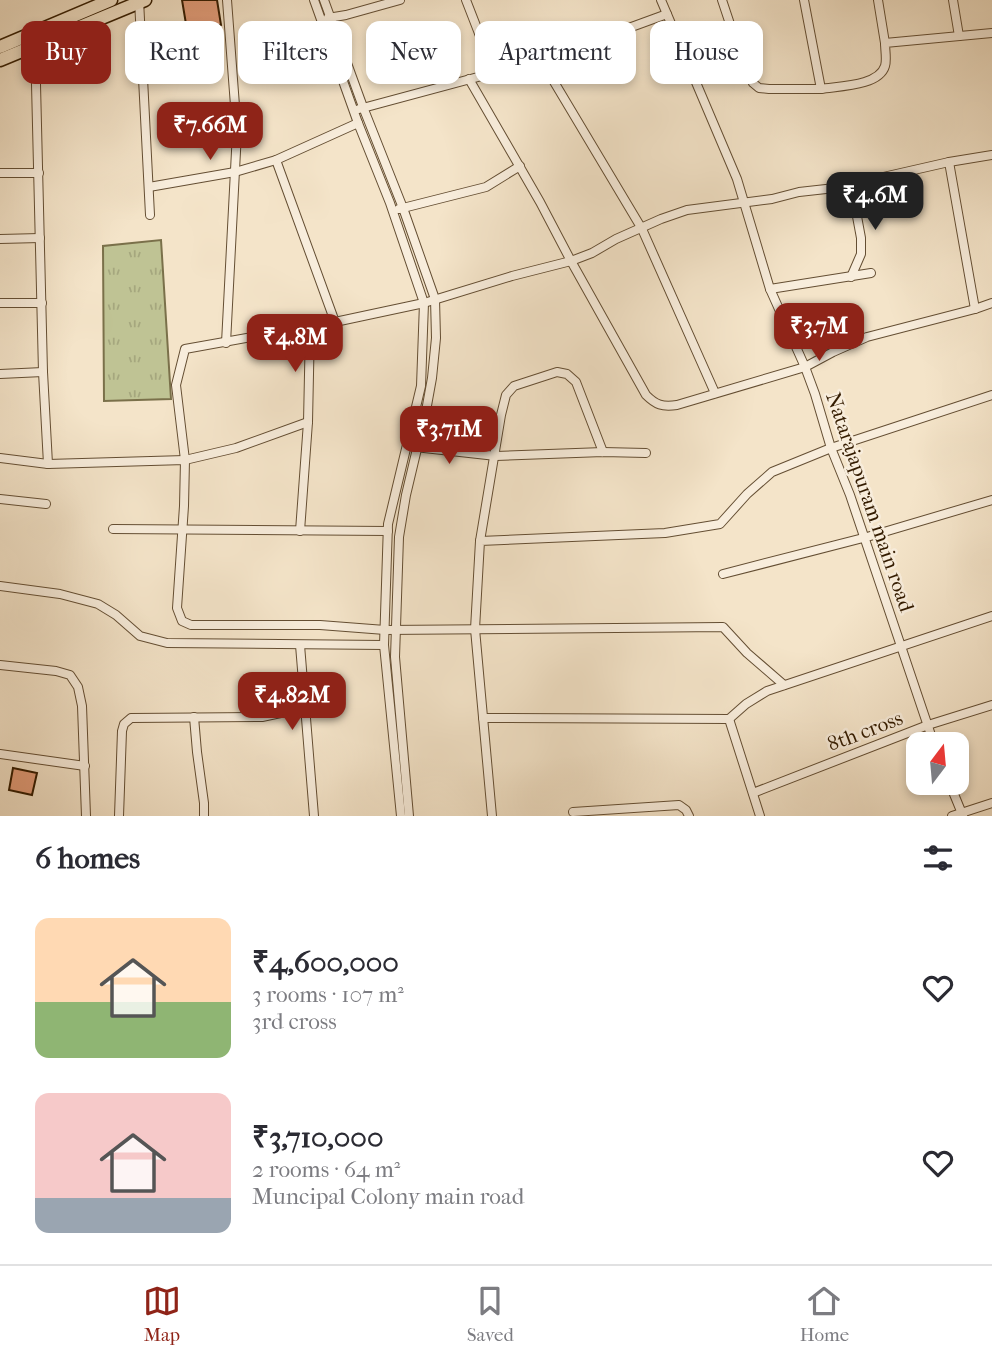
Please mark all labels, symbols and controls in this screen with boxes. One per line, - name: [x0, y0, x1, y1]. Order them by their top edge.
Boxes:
- chip: Buy: [21, 21, 111, 84]
- chip: Rent: [125, 21, 224, 84]
- chip: Filters: [238, 21, 352, 84]
- chip: New: [366, 21, 461, 84]
- chip: Apartment: [475, 21, 636, 84]
- chip: House: [650, 21, 763, 84]
- pin: ₹7.66M: [153, 102, 267, 162]
- text: ₹7.66M: [173, 111, 247, 138]
- pin: ₹4.6M: [826, 173, 924, 232]
- text: ₹4.6M: [842, 181, 908, 208]
- pin: ₹3.7M: [770, 304, 868, 363]
- text: ₹3.7M: [790, 312, 848, 339]
- pin: ₹4.8M: [246, 314, 344, 374]
- text: ₹4.8M: [263, 323, 327, 350]
- street label: Natarajapuram main road: [821, 389, 919, 615]
- pin: ₹3.71M: [392, 406, 506, 466]
- text: ₹3.71M: [416, 415, 482, 442]
- pin: ₹4.82M: [235, 672, 349, 732]
- text: ₹4.82M: [254, 681, 330, 708]
- street label: 8th cross: [824, 706, 906, 756]
- north arrow: [906, 732, 970, 794]
- map controls: [906, 732, 969, 795]
- icon: filters: [919, 839, 957, 877]
- text: 6 homes: [35, 841, 140, 876]
- text: ₹4,600,000: [252, 945, 399, 980]
- icon: home: [91, 946, 175, 1030]
- icon: heart: [919, 969, 957, 1007]
- text: 3 rooms · 107 m²: [252, 981, 404, 1008]
- text: 3rd cross: [252, 1008, 337, 1035]
- text: ₹3,710,000: [252, 1120, 383, 1155]
- icon: home: [91, 1121, 175, 1205]
- icon: heart: [919, 1144, 957, 1182]
- text: 2 rooms · 64 m²: [252, 1156, 400, 1183]
- text: Muncipal Colony main road: [252, 1183, 524, 1210]
- tab: Map: [143, 1282, 181, 1346]
- tab: Saved: [467, 1282, 514, 1346]
- tab: Home: [800, 1282, 849, 1346]

